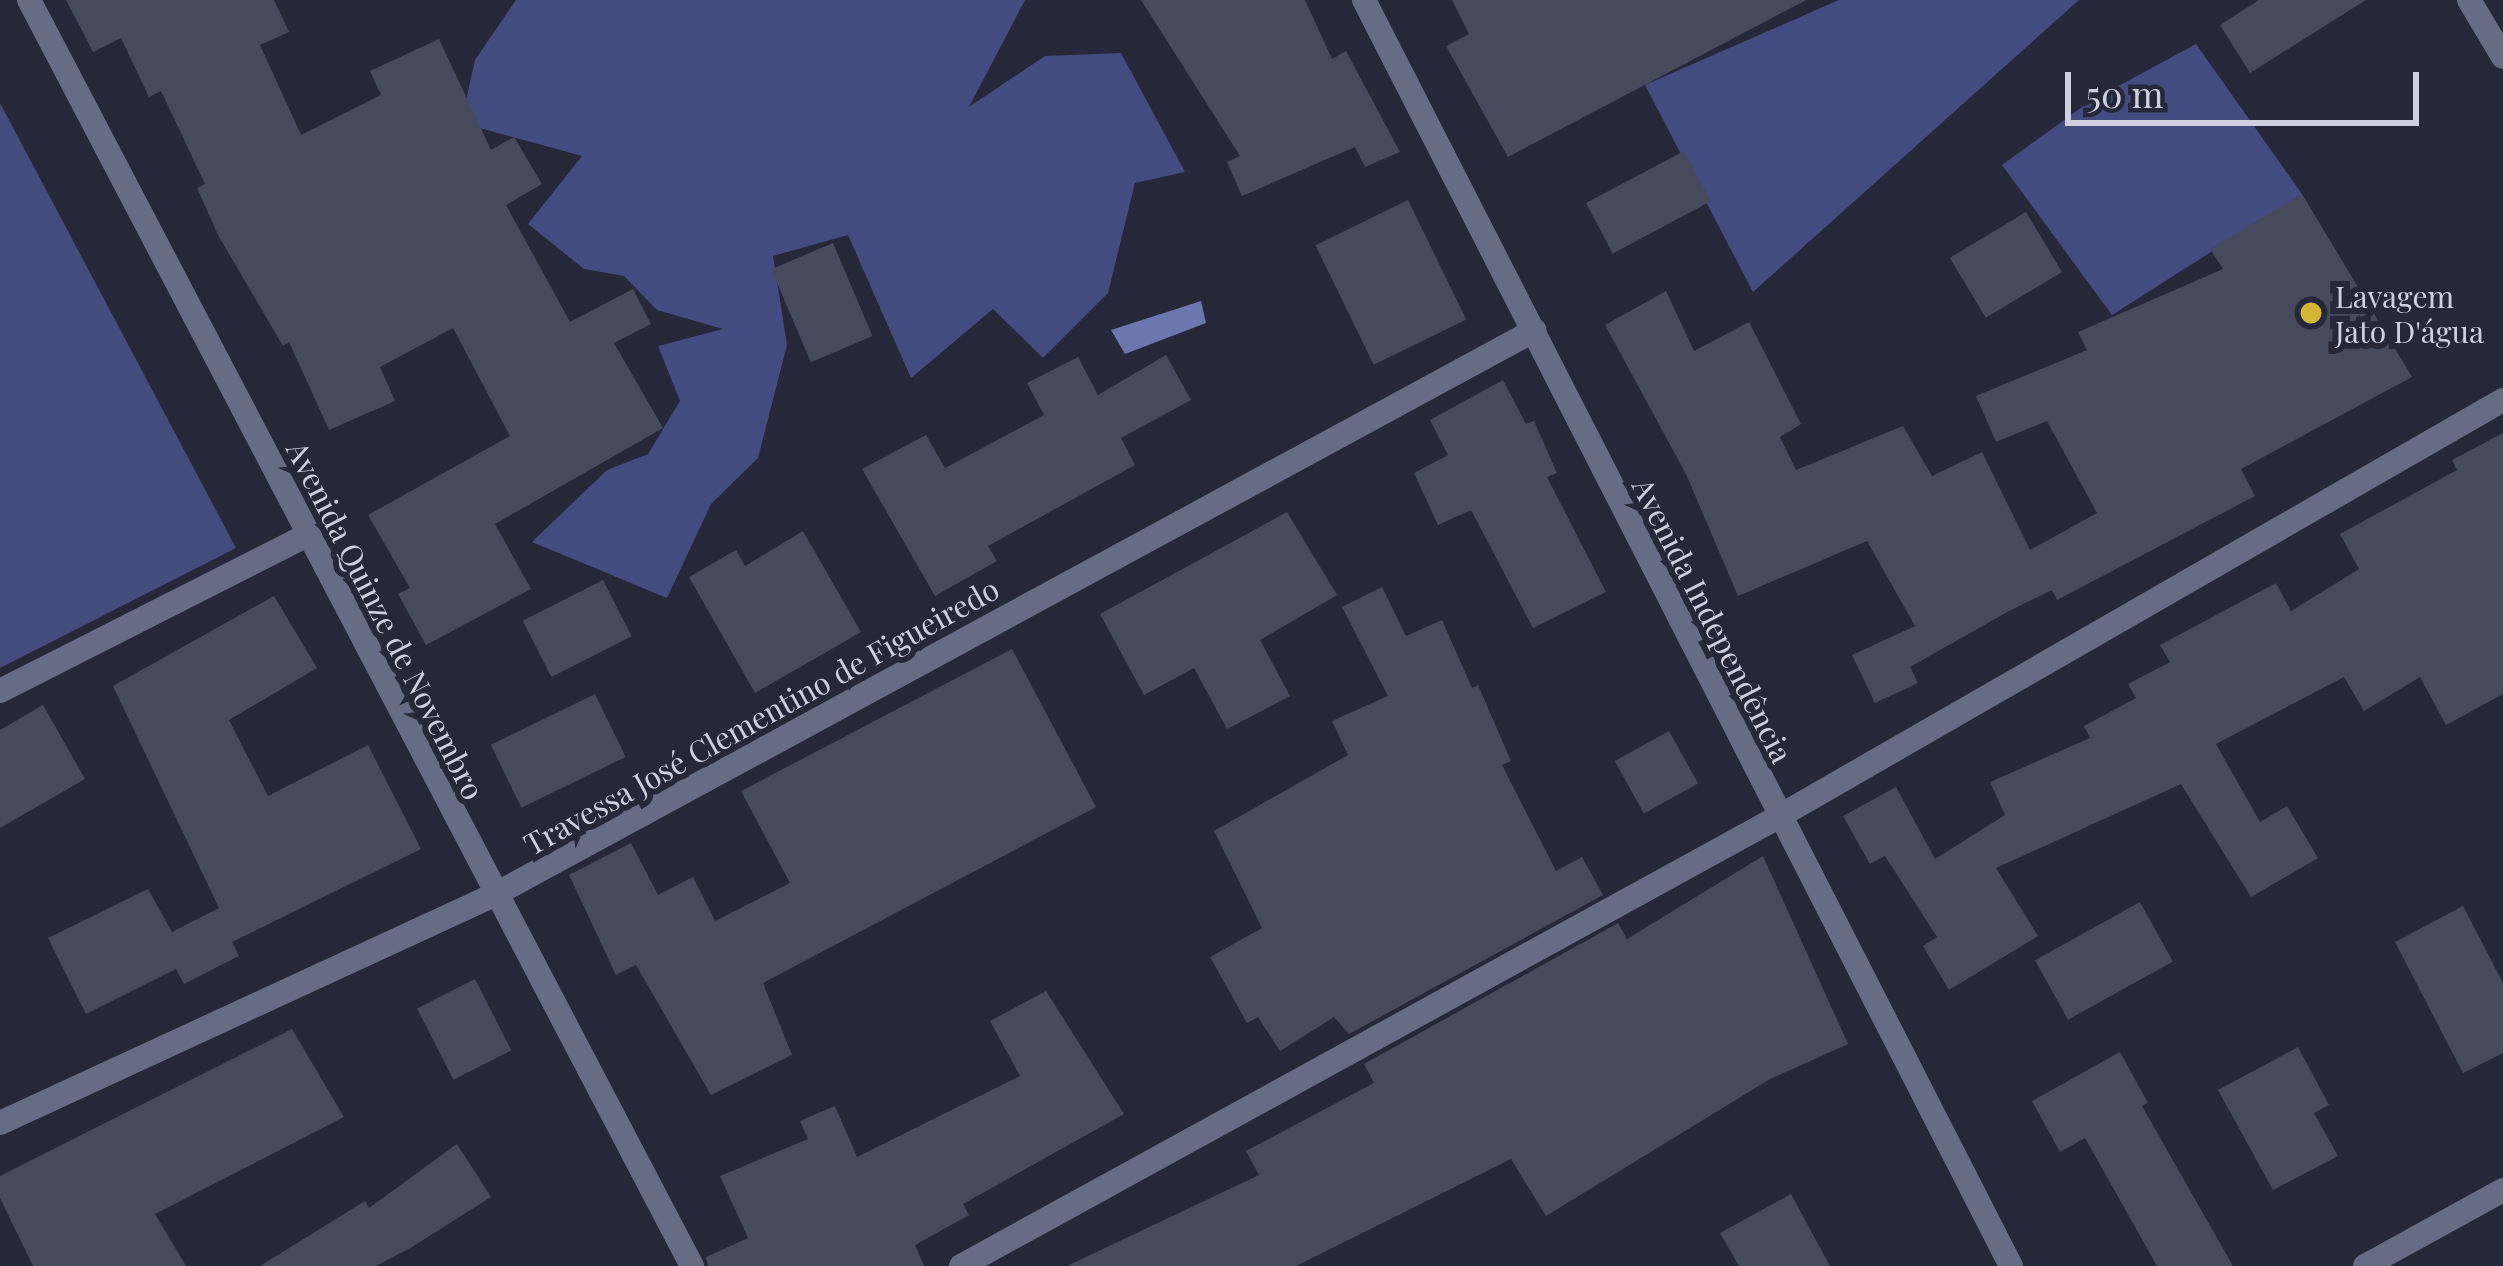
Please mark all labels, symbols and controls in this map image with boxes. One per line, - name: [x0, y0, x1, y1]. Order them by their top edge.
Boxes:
- scale bar: [2071, 48, 2425, 122]
- text: 50 m: [2086, 69, 2163, 117]
- place label: Lavagem Jato D'água: [2335, 278, 2484, 348]
- marker: Lavagem Jato D'água: [2298, 300, 2324, 326]
- street label: Avenida Quinze de Novembro: [280, 435, 492, 805]
- street label: Avenida Independência: [1625, 471, 1801, 769]
- street label: Travessa José Clementino de Figueiredo: [517, 570, 1005, 862]

